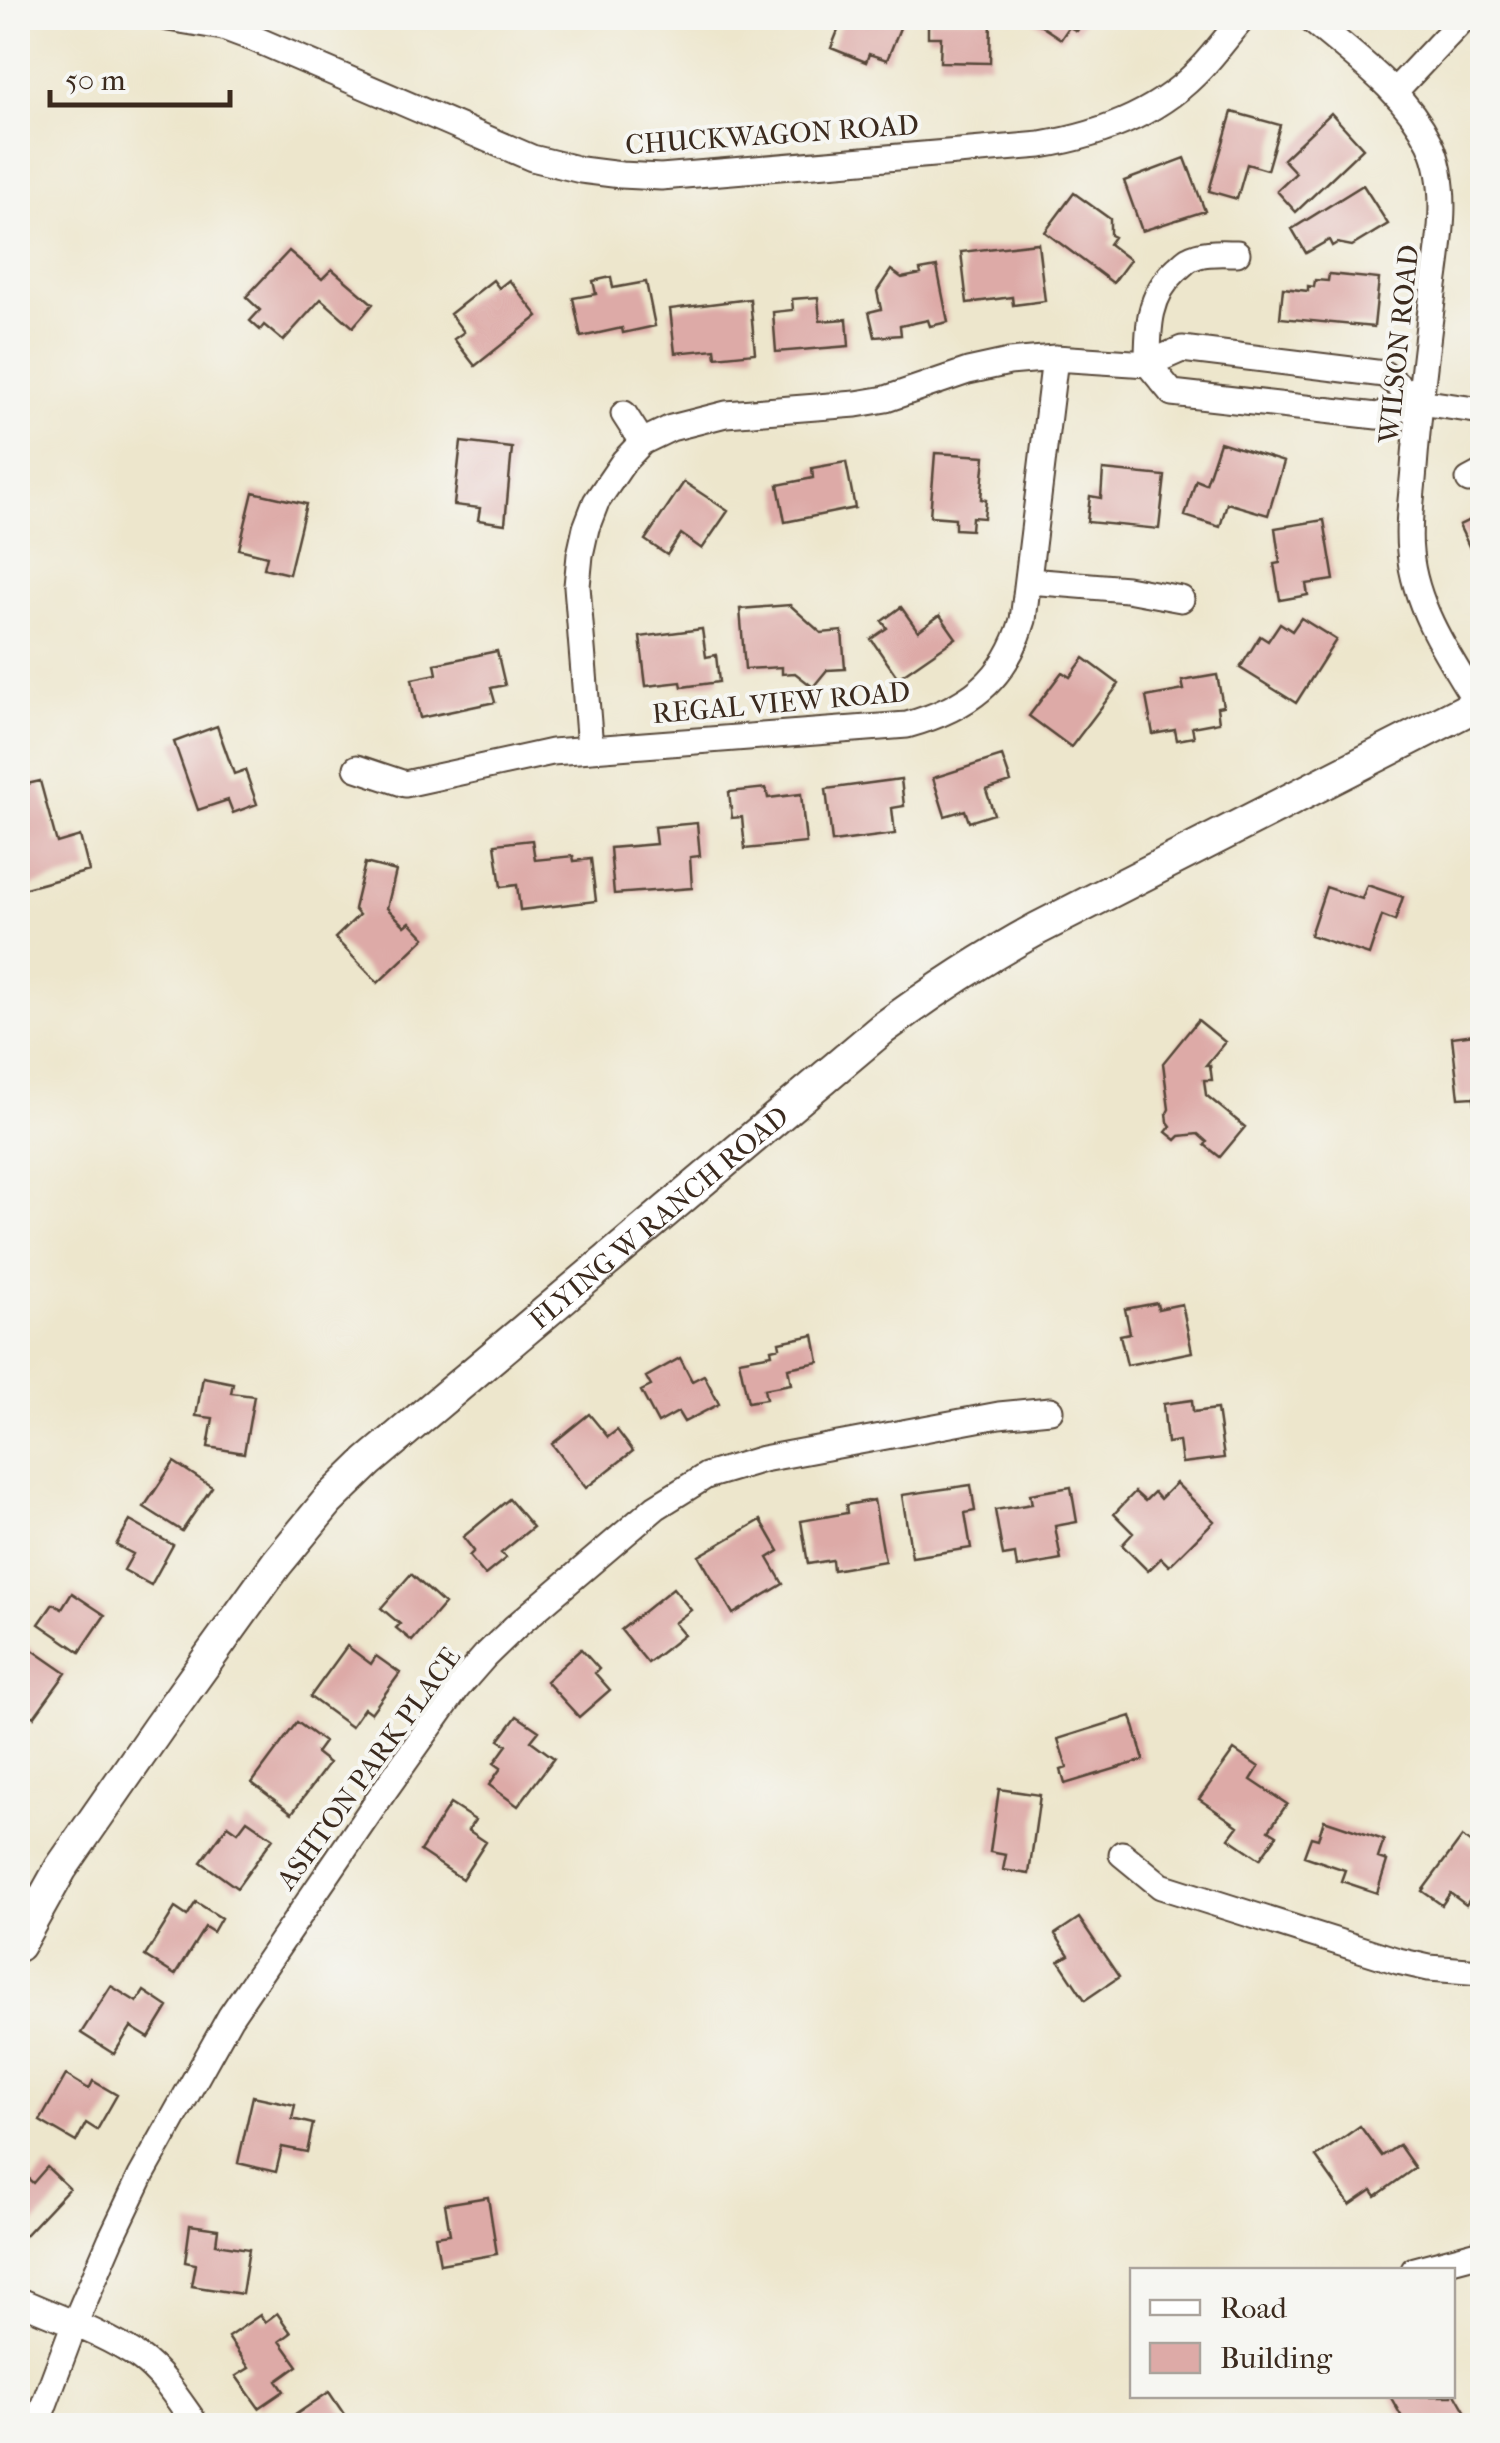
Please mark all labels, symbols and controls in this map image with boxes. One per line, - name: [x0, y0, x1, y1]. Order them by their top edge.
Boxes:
- scale bar: [50, 45, 230, 107]
- text: 50 m: [65, 63, 126, 98]
- street label: CHUCKWAGON ROAD: [624, 108, 920, 161]
- street label: WILSON ROAD: [1372, 243, 1425, 446]
- street label: REGAL VIEW ROAD: [651, 675, 911, 730]
- street label: FLYING W RANCH ROAD: [523, 1099, 795, 1336]
- street label: ASHTON PARK PLACE: [269, 1641, 467, 1896]
- legend: [1130, 2268, 1455, 2398]
- text: Road: [1220, 2291, 1287, 2326]
- text: Building: [1220, 2341, 1333, 2376]

